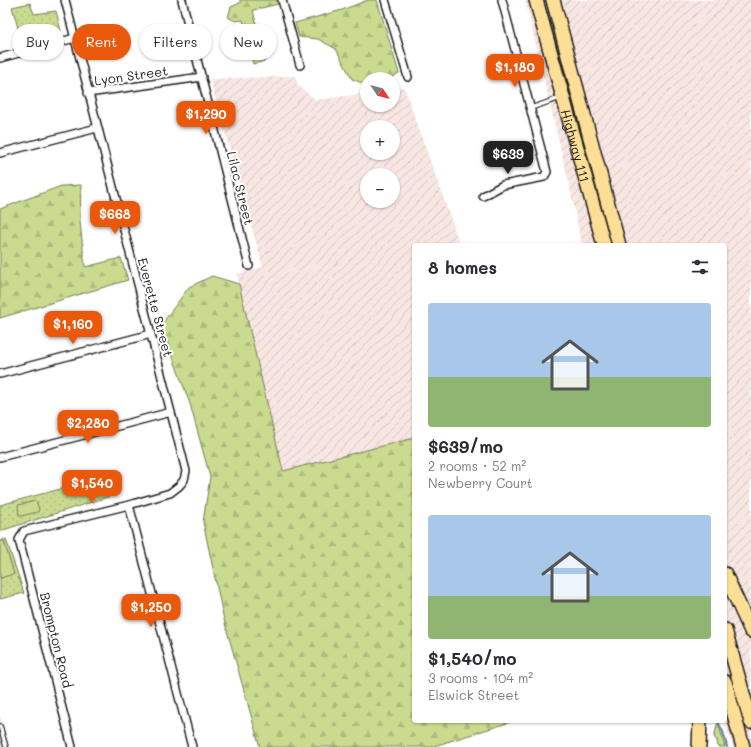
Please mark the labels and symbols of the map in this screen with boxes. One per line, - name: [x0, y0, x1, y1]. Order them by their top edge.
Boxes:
- pin: $1,180: [482, 54, 548, 88]
- street label: Lyon Street: [93, 61, 169, 89]
- north arrow: [360, 72, 400, 112]
- pin: $1,290: [173, 101, 239, 135]
- street label: Highway 111: [558, 107, 595, 184]
- pin: $639: [484, 141, 532, 175]
- street label: Lilac Street: [224, 149, 258, 227]
- pin: $668: [91, 201, 139, 235]
- street label: Everette Street: [135, 256, 177, 359]
- pin: $1,160: [40, 311, 106, 345]
- pin: $2,280: [55, 410, 121, 444]
- pin: $1,540: [59, 470, 125, 504]
- street label: Brompton Road: [37, 590, 77, 690]
- pin: $1,250: [118, 594, 184, 628]

